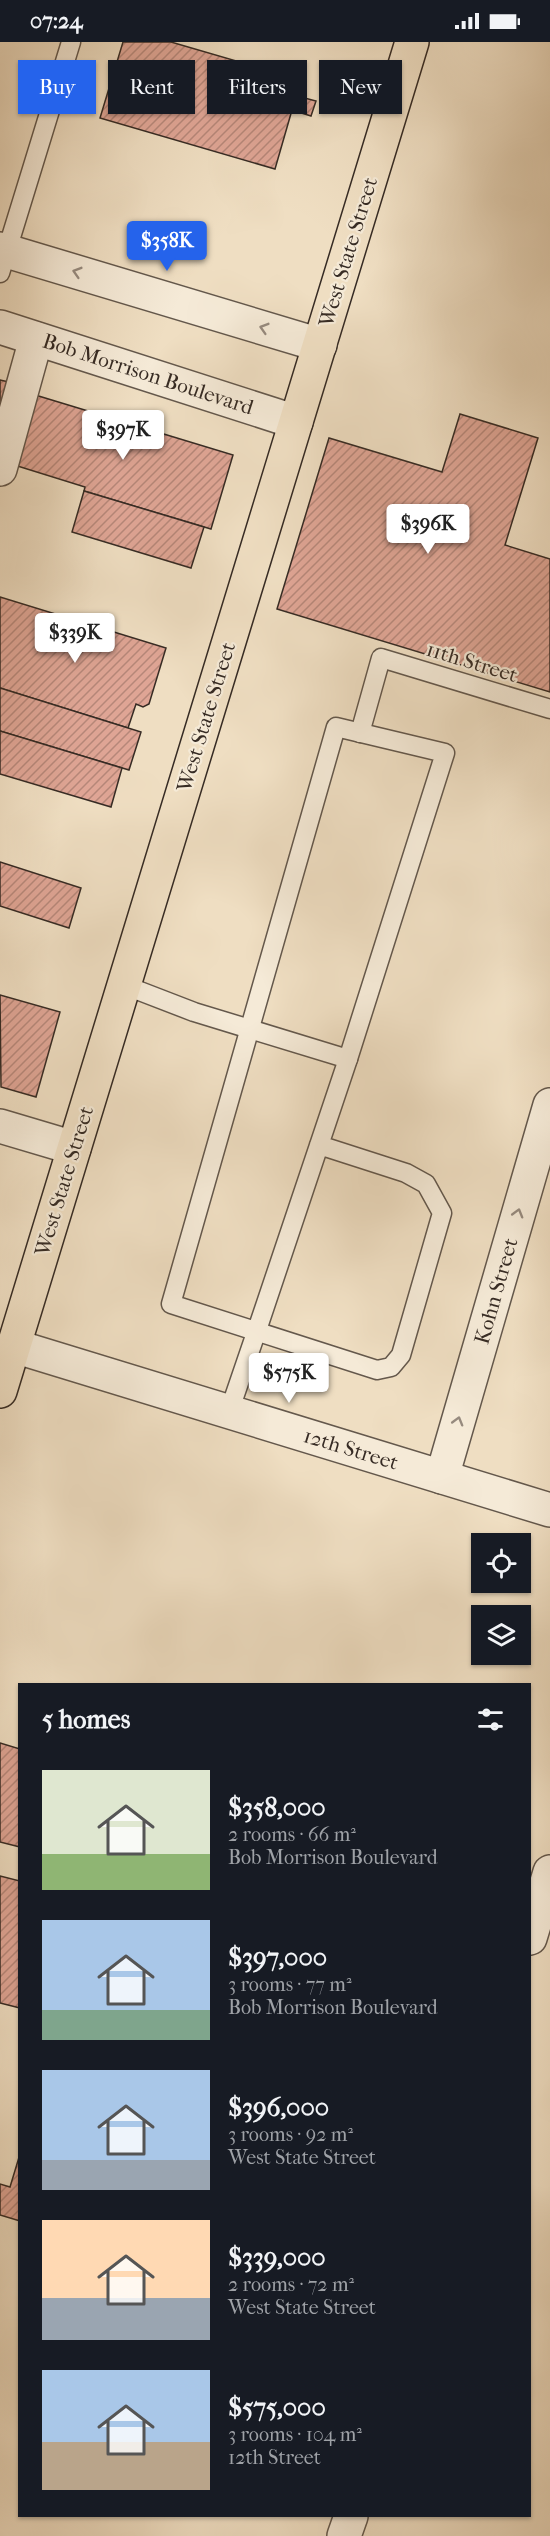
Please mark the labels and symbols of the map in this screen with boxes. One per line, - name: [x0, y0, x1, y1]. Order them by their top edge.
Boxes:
- street label: West State Street: [314, 174, 382, 331]
- pin: $358K: [125, 221, 209, 272]
- one-way arrow: [72, 267, 83, 279]
- one-way arrow: [259, 323, 270, 335]
- street label: Bob Morrison Boulevard: [40, 329, 257, 420]
- pin: $397K: [81, 410, 165, 461]
- pin: $396K: [386, 504, 470, 555]
- pin: $339K: [33, 613, 117, 664]
- street label: 11th Street: [423, 637, 521, 687]
- street label: West State Street: [172, 639, 240, 796]
- street label: West State Street: [30, 1103, 98, 1260]
- one-way arrow: [511, 1209, 524, 1219]
- street label: Kohn Street: [469, 1235, 523, 1347]
- pin: $575K: [247, 1353, 331, 1404]
- one-way arrow: [451, 1416, 463, 1427]
- street label: 12th Street: [301, 1423, 402, 1475]

